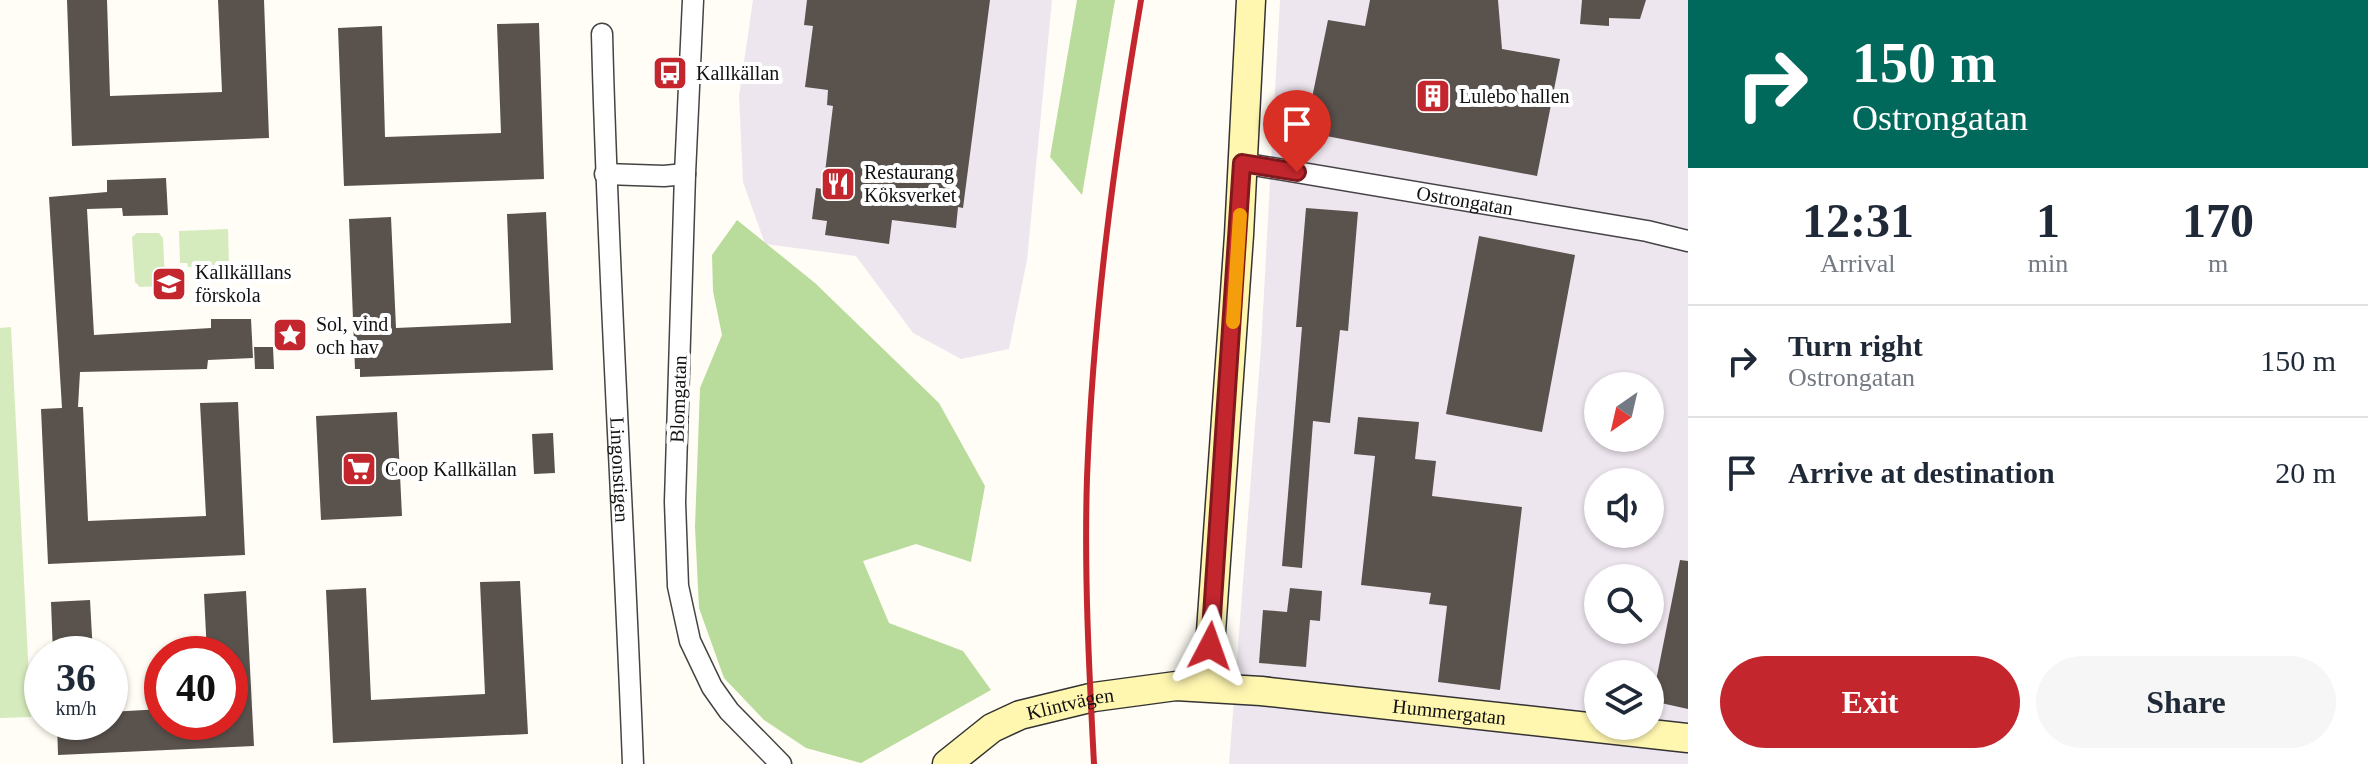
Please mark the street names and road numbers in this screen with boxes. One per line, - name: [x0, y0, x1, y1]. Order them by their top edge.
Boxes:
- street label: Ostrongatan: [1415, 181, 1515, 219]
- street label: Blomgatan: [665, 355, 692, 443]
- street label: Lingonstigen: [606, 416, 633, 523]
- street label: Klintvägen: [1024, 683, 1115, 724]
- street label: Hummergatan: [1391, 695, 1507, 729]

